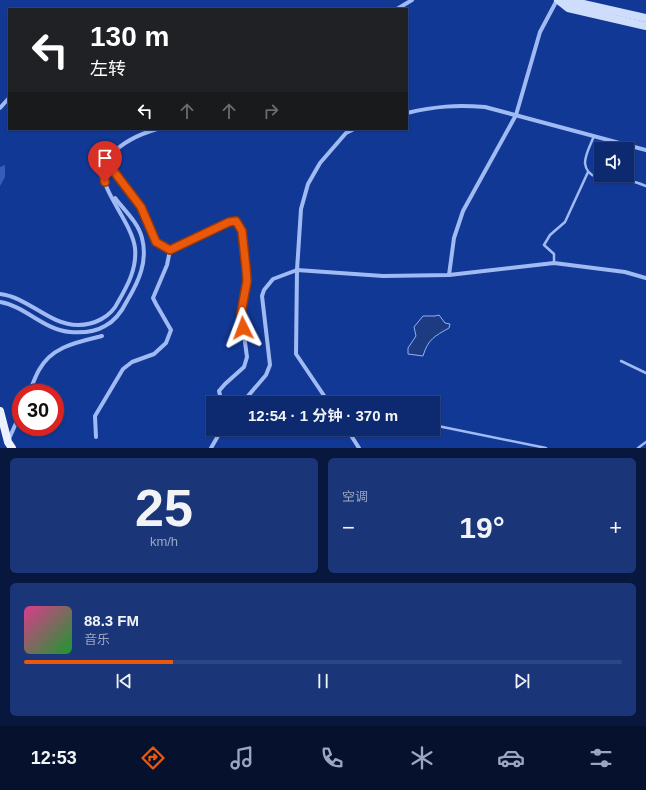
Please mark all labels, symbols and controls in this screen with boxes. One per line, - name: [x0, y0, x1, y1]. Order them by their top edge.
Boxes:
- text: 130 m: [90, 21, 169, 52]
- icon: left: [24, 24, 76, 76]
- text: 左转: [90, 59, 126, 79]
- icon: left: [134, 100, 156, 122]
- icon: ahead: [176, 100, 198, 122]
- icon: ahead: [218, 100, 240, 122]
- icon: right: [260, 100, 282, 122]
- pin: [88, 141, 122, 182]
- map controls: [594, 142, 634, 182]
- button: sound: [594, 142, 634, 182]
- icon: arrive: [94, 147, 116, 169]
- position arrow: [222, 307, 264, 349]
- speed limit sign: 30: [12, 384, 64, 436]
- text: 12:54 · 1 分钟 · 370 m: [248, 407, 398, 424]
- text: 25: [135, 479, 193, 537]
- text: 空调: [342, 489, 368, 504]
- text: 19°: [459, 511, 505, 544]
- text: −: [342, 515, 355, 540]
- text: +: [609, 515, 622, 540]
- text: km/h: [150, 534, 178, 549]
- text: 88.3 FM: [84, 612, 139, 629]
- text: 音乐: [84, 632, 110, 647]
- icon: previous: [113, 670, 135, 692]
- icon: pause: [312, 670, 334, 692]
- icon: next: [511, 670, 533, 692]
- icon: directions: [139, 744, 167, 772]
- icon: music: [228, 744, 256, 772]
- icon: phone: [318, 744, 346, 772]
- icon: climate: [408, 744, 436, 772]
- icon: car: [497, 744, 525, 772]
- icon: filters: [587, 744, 615, 772]
- text: 12:53: [31, 748, 77, 768]

